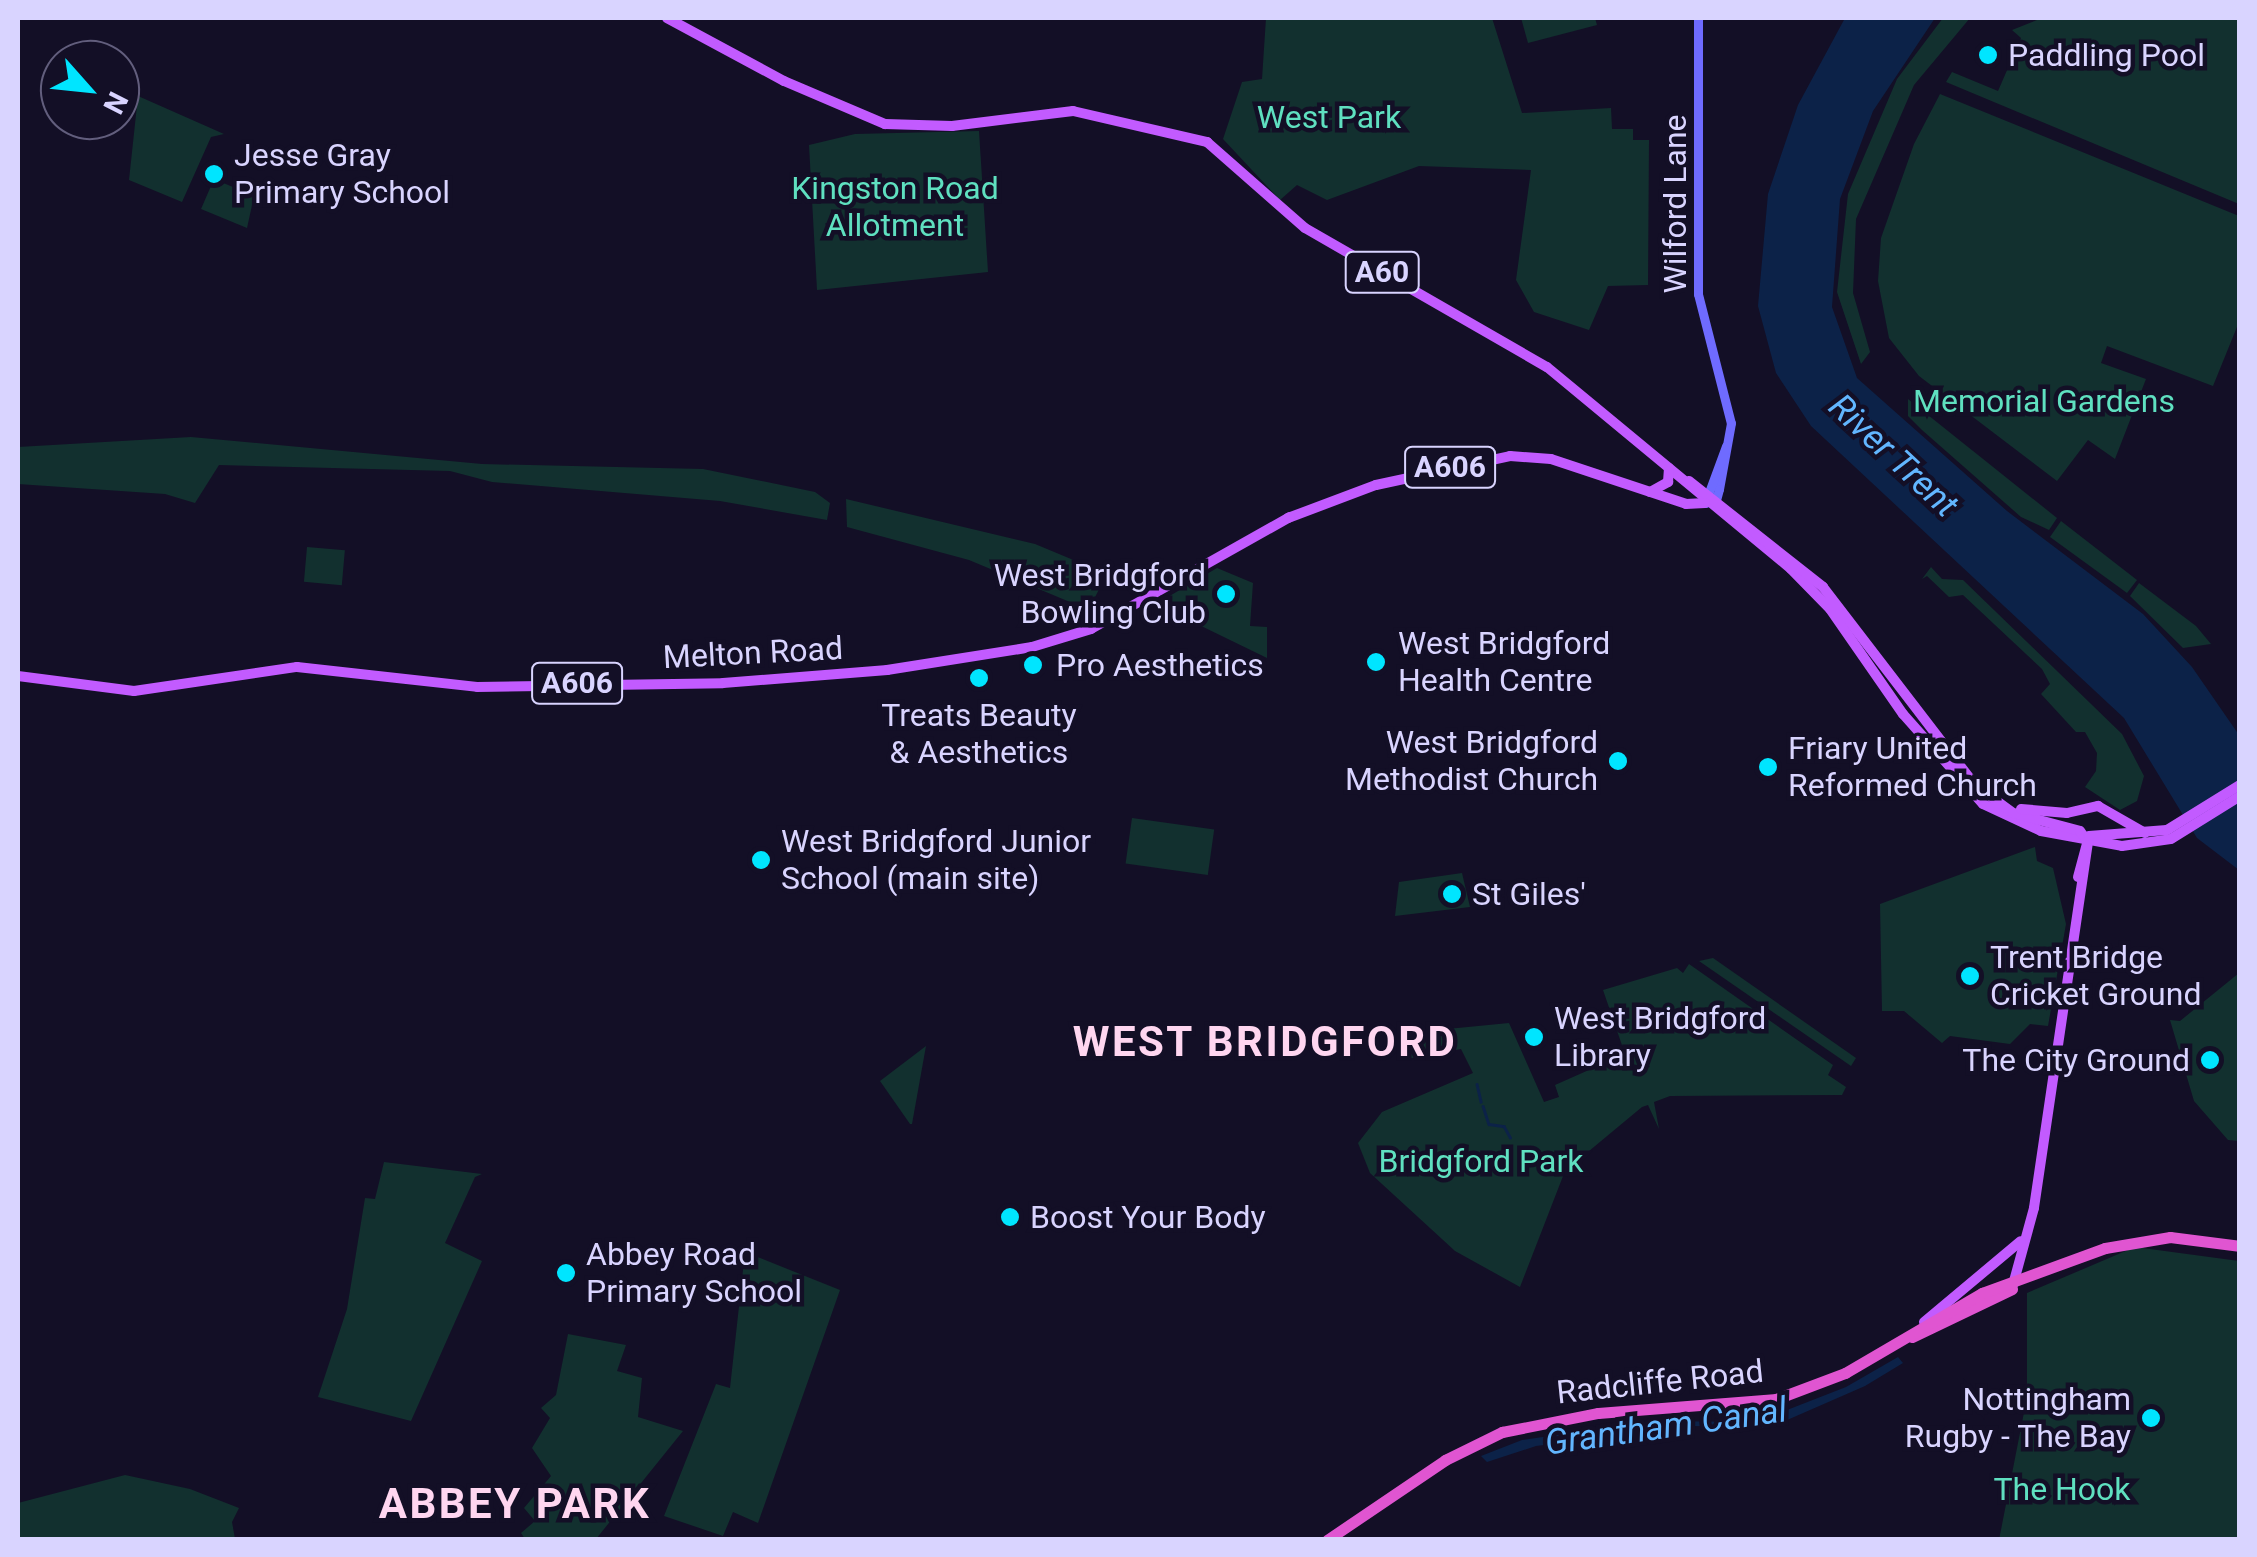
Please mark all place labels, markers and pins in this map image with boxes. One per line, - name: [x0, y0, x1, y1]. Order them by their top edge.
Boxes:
- place label: Paddling Pool: [2008, 36, 2205, 74]
- marker: Paddling Pool: [1977, 44, 1999, 66]
- place label: Jesse Gray Primary School: [234, 137, 450, 212]
- marker: Jesse Gray Primary School: [203, 163, 225, 185]
- place label: West Bridgford Bowling Club: [994, 557, 1206, 632]
- marker: West Bridgford Bowling Club: [1215, 583, 1237, 605]
- place label: West Bridgford Health Centre: [1398, 625, 1610, 700]
- place label: Pro Aesthetics: [1056, 646, 1264, 684]
- marker: West Bridgford Health Centre: [1363, 649, 1389, 675]
- marker: Pro Aesthetics: [1020, 652, 1046, 678]
- marker: Treats Beauty & Aesthetics: [966, 665, 992, 691]
- place label: Treats Beauty & Aesthetics: [881, 697, 1077, 772]
- place label: West Bridgford Methodist Church: [1345, 724, 1598, 799]
- place label: Friary United Reformed Church: [1788, 730, 2037, 805]
- marker: West Bridgford Methodist Church: [1607, 750, 1629, 772]
- marker: Friary United Reformed Church: [1757, 756, 1779, 778]
- place label: West Bridgford Junior School (main site): [781, 823, 1091, 898]
- marker: West Bridgford Junior School (main site): [750, 849, 772, 871]
- place label: St Giles': [1472, 875, 1586, 913]
- marker: St Giles': [1441, 883, 1463, 905]
- place label: Trent Bridge Cricket Ground: [1990, 939, 2201, 1014]
- marker: Trent Bridge Cricket Ground: [1959, 965, 1981, 987]
- place label: West Bridgford Library: [1554, 1000, 1766, 1075]
- marker: West Bridgford Library: [1523, 1026, 1545, 1048]
- place label: The City Ground: [1962, 1041, 2190, 1079]
- marker: The City Ground: [2199, 1049, 2221, 1071]
- place label: Boost Your Body: [1030, 1198, 1266, 1236]
- marker: Boost Your Body: [999, 1206, 1021, 1228]
- place label: Abbey Road Primary School: [586, 1236, 802, 1311]
- marker: Abbey Road Primary School: [555, 1262, 577, 1284]
- place label: Nottingham Rugby - The Bay: [1904, 1381, 2131, 1456]
- marker: Nottingham Rugby - The Bay: [2140, 1407, 2162, 1429]

